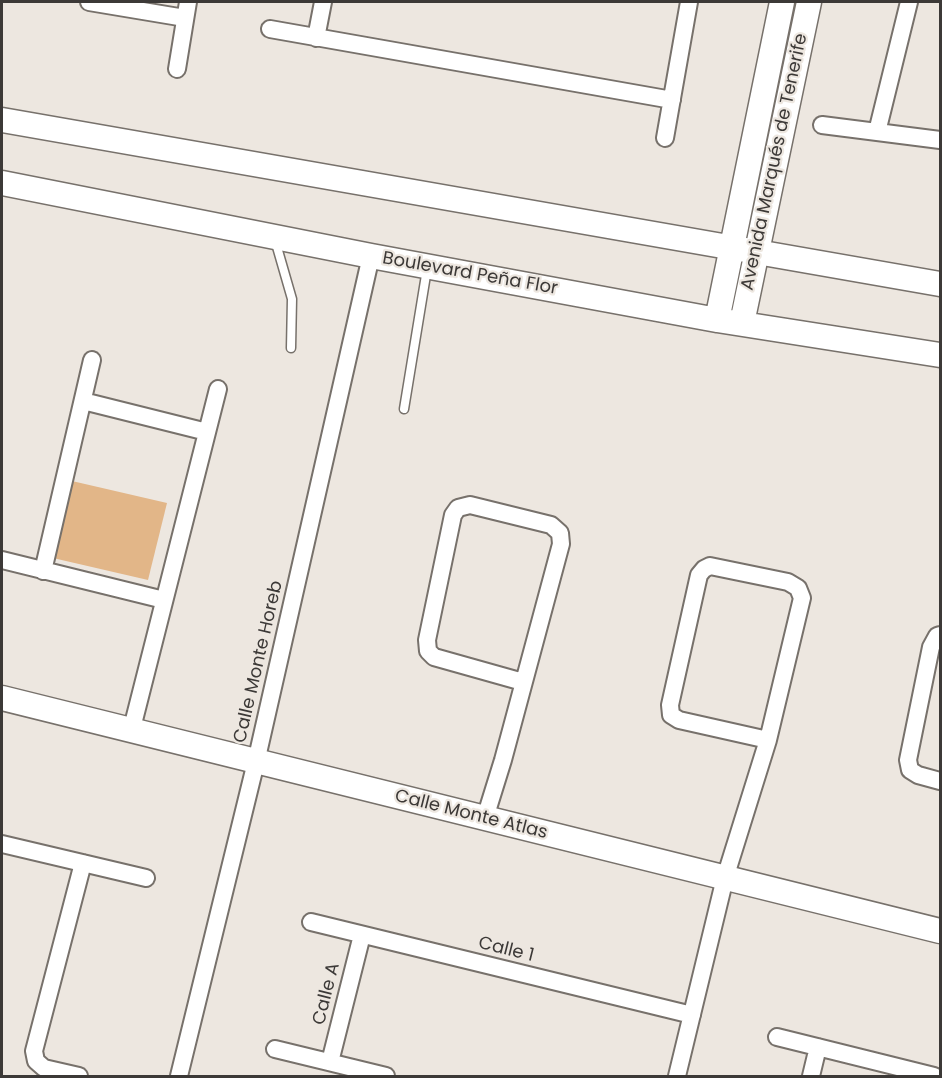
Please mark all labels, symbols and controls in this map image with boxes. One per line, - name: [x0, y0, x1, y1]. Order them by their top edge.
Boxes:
- street label: Avenida Marqués de Tenerife: [737, 32, 813, 292]
- street label: Boulevard Peña Flor: [381, 248, 559, 300]
- street label: Calle Monte Horeb: [230, 579, 288, 745]
- street label: Calle Monte Atlas: [392, 786, 550, 844]
- street label: Calle 1: [476, 933, 536, 967]
- street label: Calle A: [309, 961, 345, 1027]

